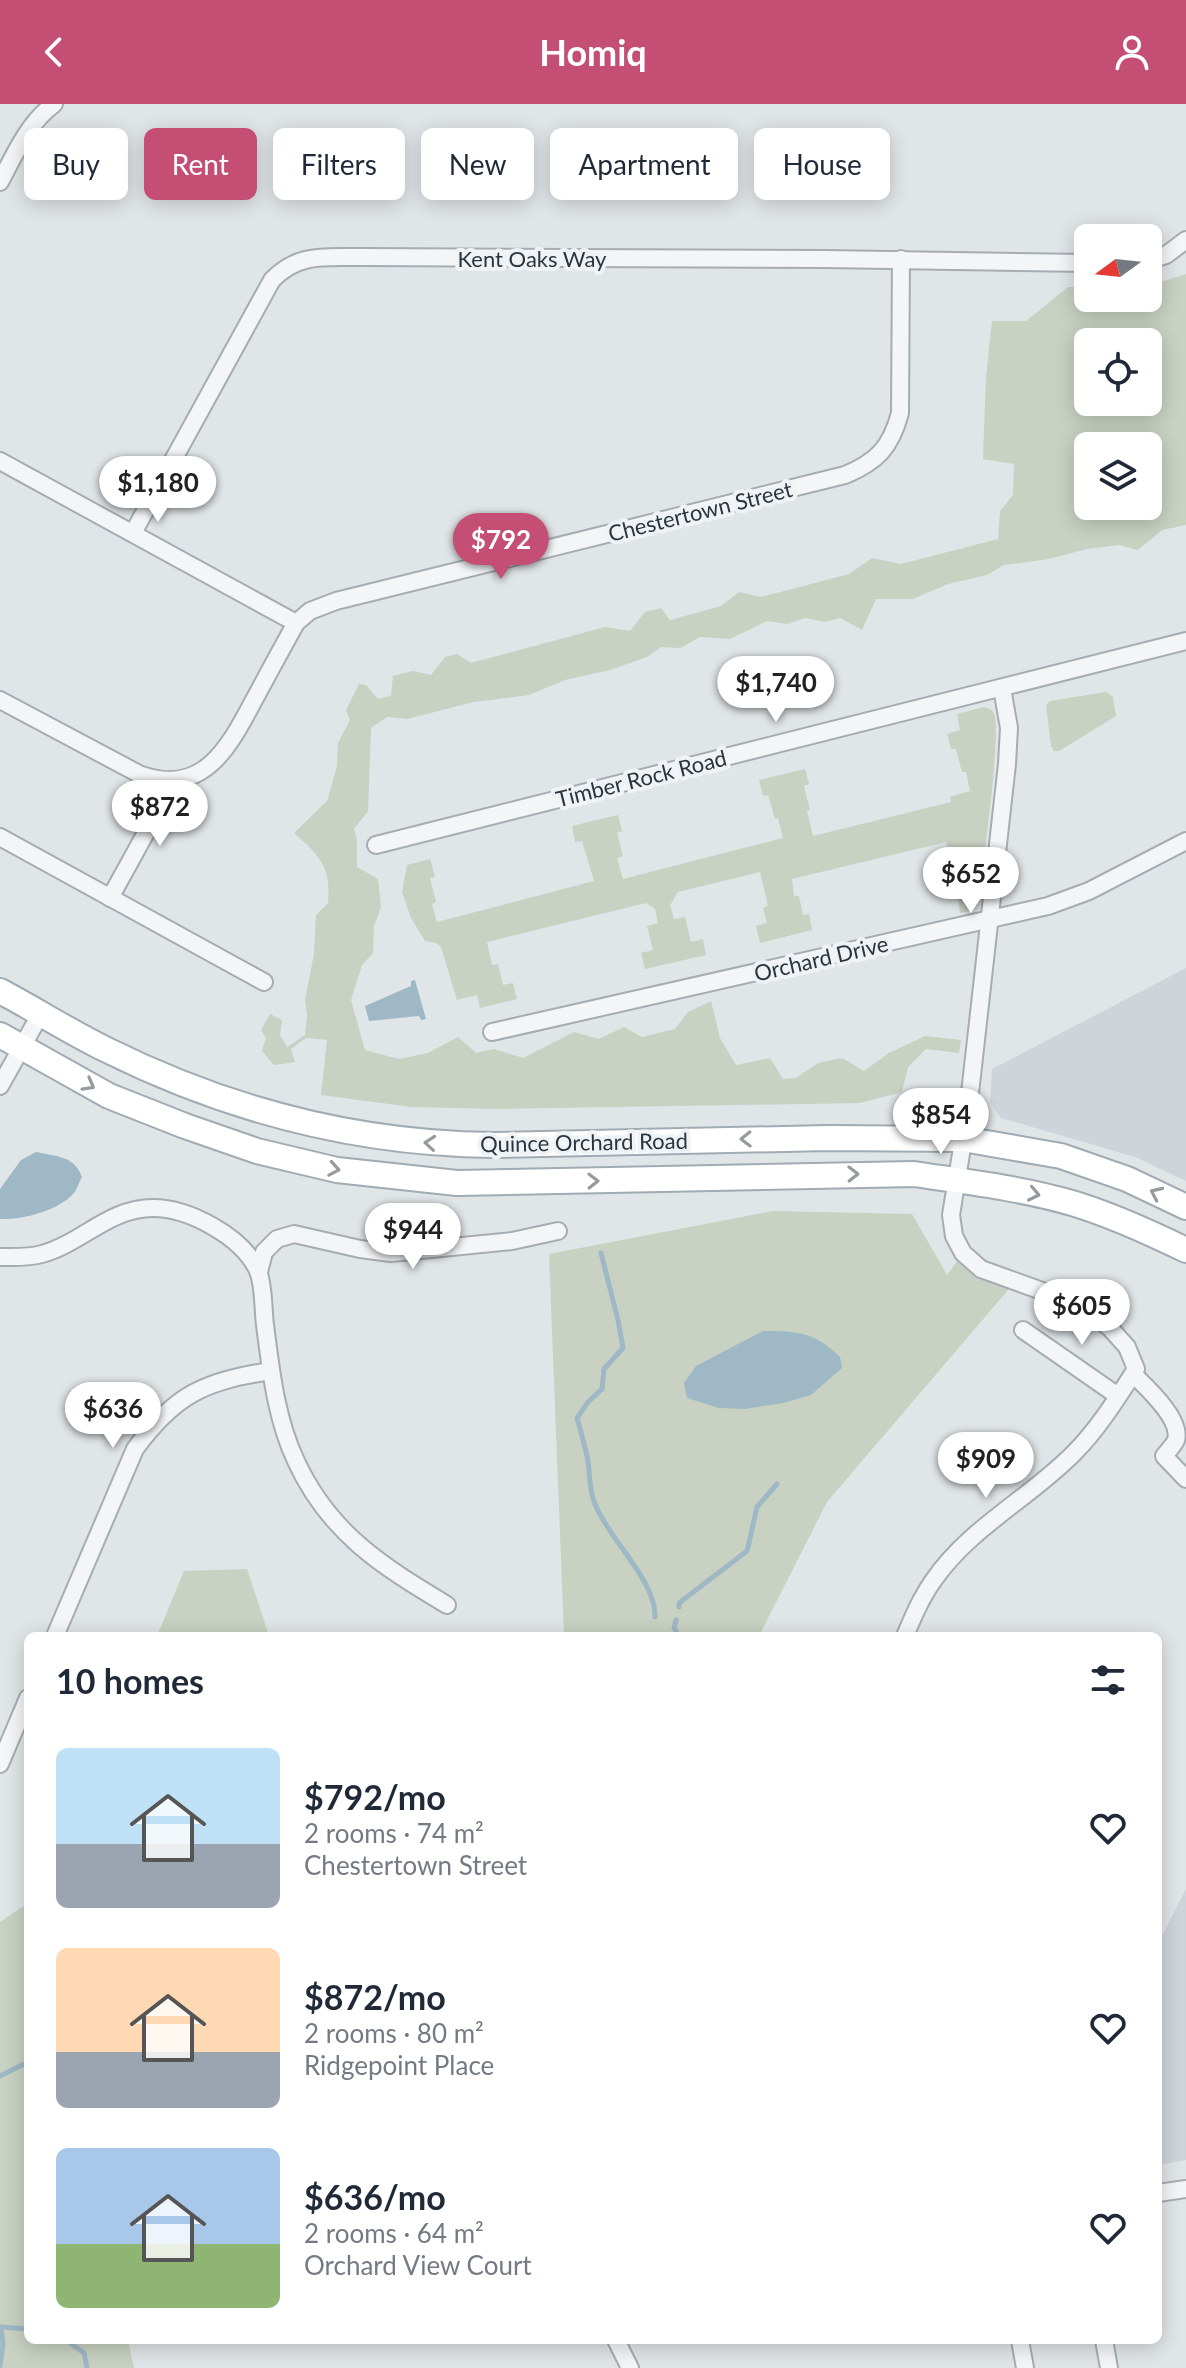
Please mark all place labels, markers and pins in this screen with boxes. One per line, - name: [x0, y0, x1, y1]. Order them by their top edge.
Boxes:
- pin: $1,180: [93, 456, 223, 524]
- pin: $792: [454, 513, 548, 581]
- pin: $1,740: [711, 656, 841, 724]
- pin: $872: [113, 780, 207, 848]
- pin: $652: [924, 847, 1018, 915]
- pin: $854: [894, 1088, 988, 1156]
- pin: $944: [366, 1203, 460, 1271]
- pin: $605: [1035, 1279, 1129, 1347]
- pin: $636: [66, 1382, 160, 1450]
- pin: $909: [939, 1432, 1033, 1500]

